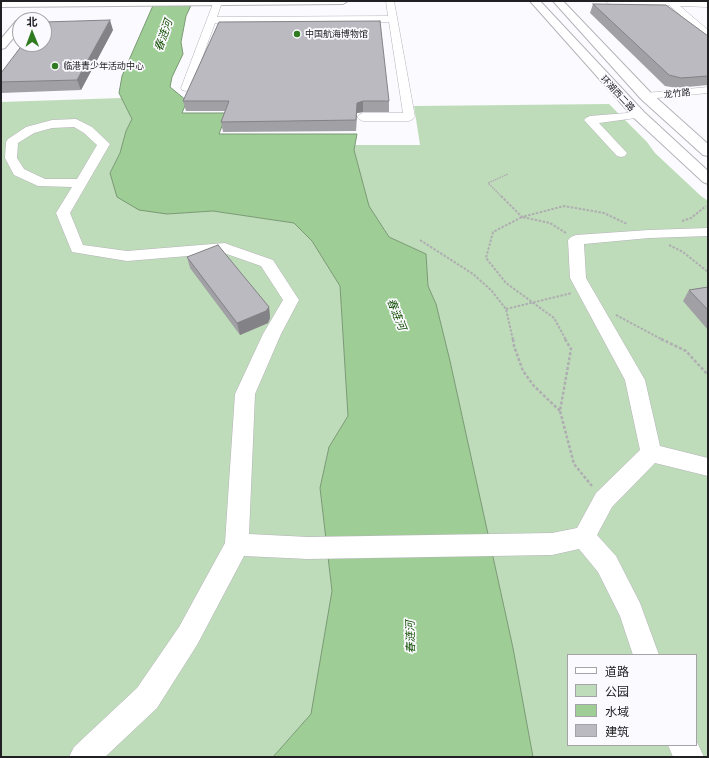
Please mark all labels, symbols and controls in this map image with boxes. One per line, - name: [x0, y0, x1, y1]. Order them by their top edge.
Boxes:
- north arrow: [12, 12, 52, 52]
- text: 北: [26, 13, 37, 29]
- water label: 春涟河: [151, 17, 175, 53]
- marker: 中国航海博物馆: [292, 29, 302, 39]
- place label: 中国航海博物馆: [305, 29, 368, 39]
- marker: 临港青少年活动中心: [50, 61, 60, 71]
- place label: 临港青少年活动中心: [63, 61, 144, 71]
- street label: 环湖西二路: [599, 73, 637, 113]
- street label: 龙竹路: [663, 86, 691, 100]
- water label: 春涟河: [385, 296, 409, 332]
- water label: 春涟河: [403, 620, 417, 654]
- legend: [567, 654, 697, 746]
- text: 道路: [605, 662, 629, 679]
- text: 公园: [605, 682, 629, 699]
- text: 水域: [605, 702, 629, 719]
- text: 建筑: [605, 722, 629, 739]

